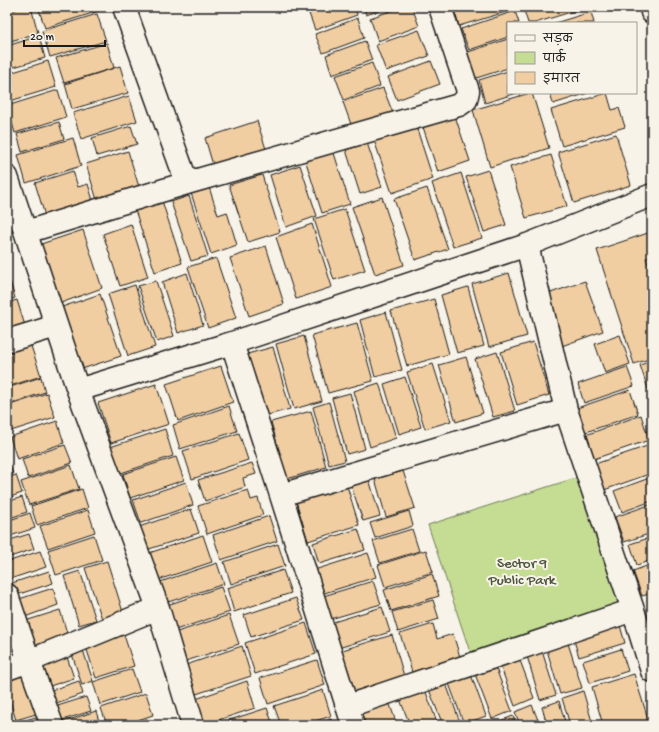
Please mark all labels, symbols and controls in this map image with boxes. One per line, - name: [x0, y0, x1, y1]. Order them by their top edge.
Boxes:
- scale bar: [24, 22, 105, 48]
- legend: [507, 22, 637, 94]
- text: 20 m: [30, 31, 55, 45]
- text: सड़क: [542, 33, 574, 47]
- text: पार्क: [542, 48, 567, 67]
- text: इमारत: [543, 72, 581, 87]
- park label: Sector 9 Public Park: [487, 555, 557, 590]

